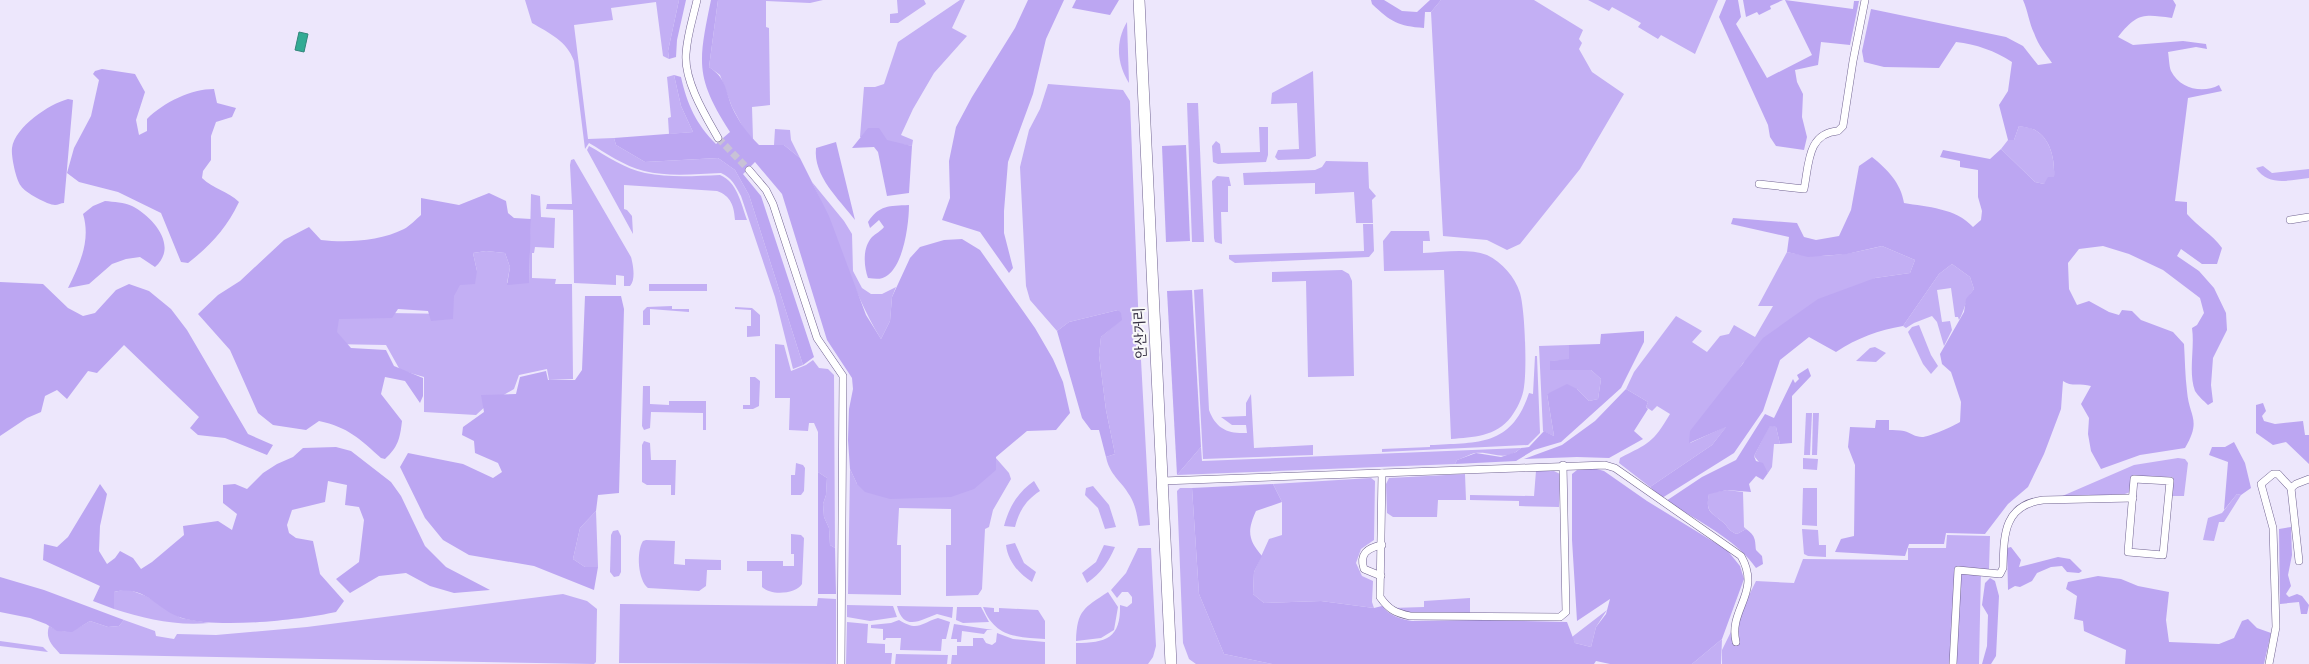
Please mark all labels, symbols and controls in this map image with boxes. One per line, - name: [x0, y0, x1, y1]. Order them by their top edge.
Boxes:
- street label: 안산거리: [1130, 307, 1150, 359]

